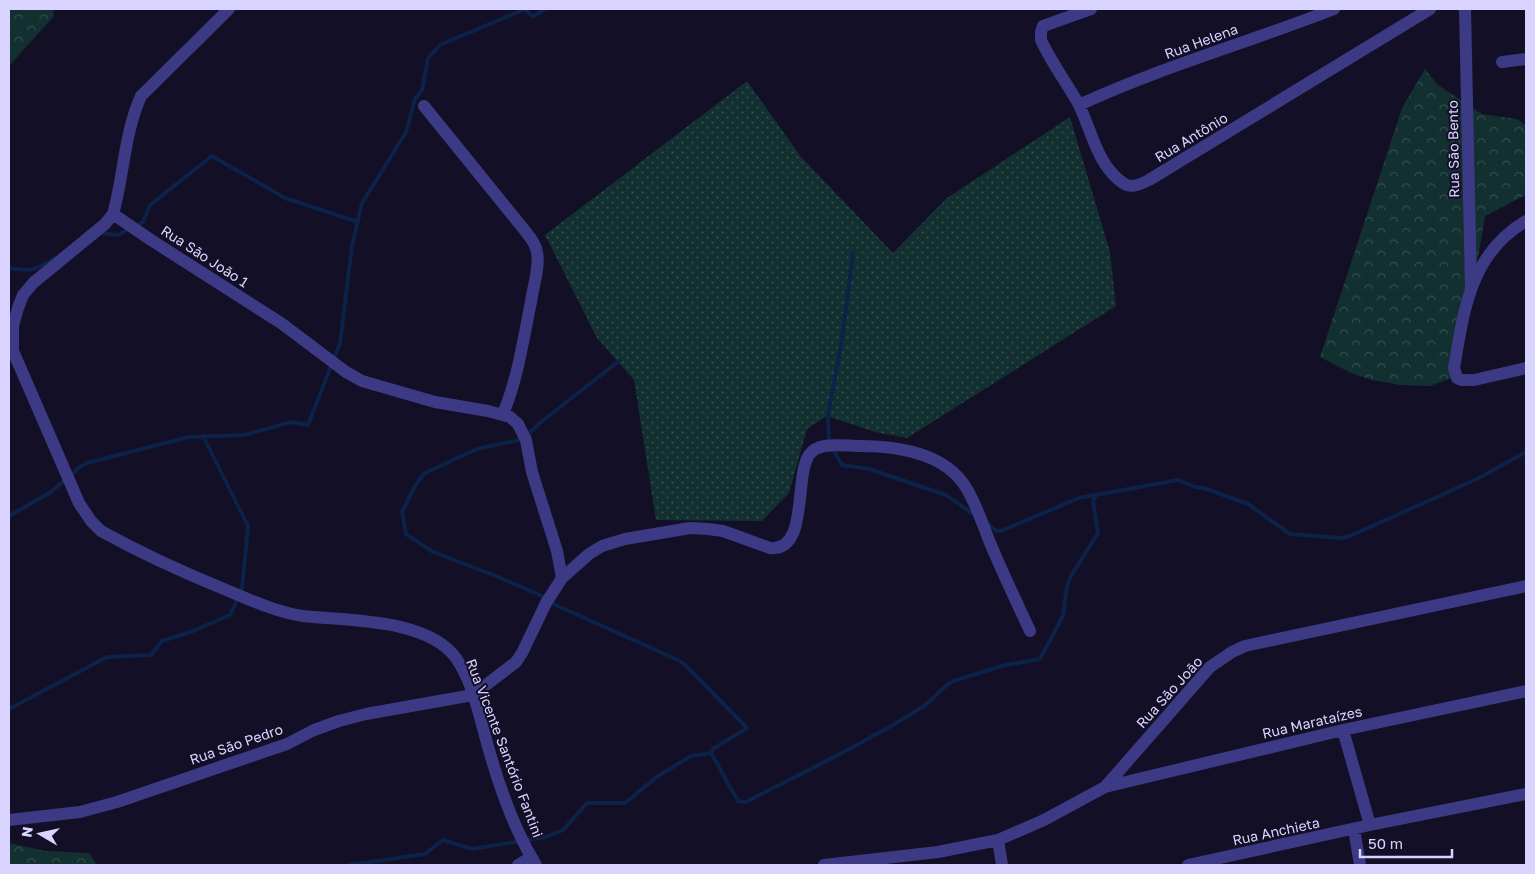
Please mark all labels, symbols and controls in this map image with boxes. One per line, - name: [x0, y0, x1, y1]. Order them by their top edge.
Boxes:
- street label: Rua Helena: [1162, 20, 1240, 62]
- street label: Rua São Bento: [1444, 100, 1462, 198]
- street label: Rua Antônio: [1152, 109, 1230, 165]
- street label: Rua São João 1: [158, 221, 252, 291]
- street label: Rua São João: [1132, 653, 1206, 731]
- street label: Rua Vicente Santório Fantini: [463, 656, 547, 840]
- street label: Rua Marataízes: [1260, 702, 1364, 742]
- street label: Rua São Pedro: [187, 720, 285, 768]
- north arrow: [15, 809, 65, 859]
- street label: Rua Anchieta: [1231, 813, 1321, 849]
- text: N: [17, 825, 36, 838]
- scale bar: [1360, 826, 1452, 858]
- text: 50 m: [1368, 834, 1403, 852]

